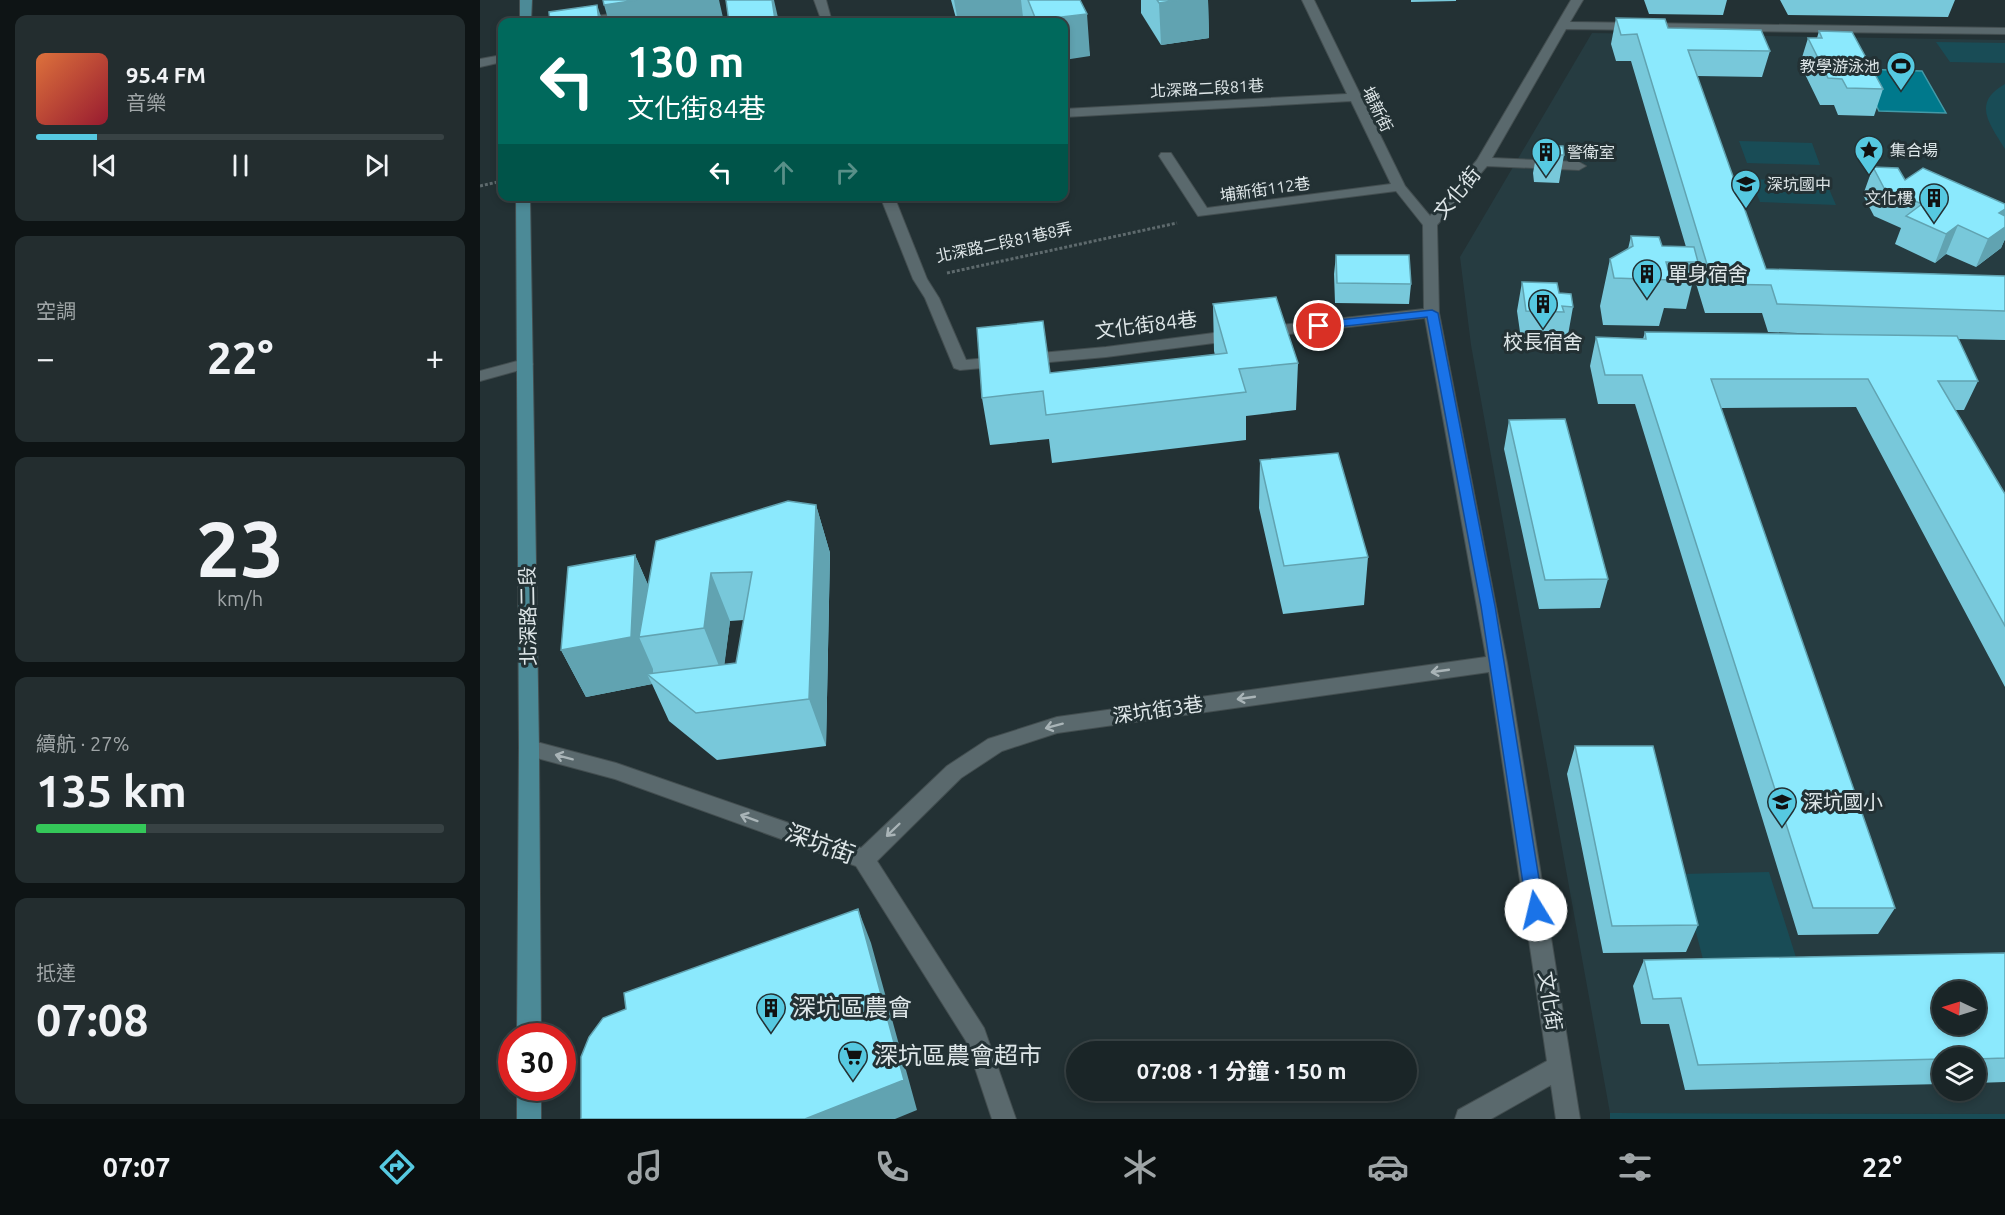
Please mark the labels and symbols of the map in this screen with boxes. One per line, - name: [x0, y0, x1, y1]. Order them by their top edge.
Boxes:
- sports icon: 教學游泳池: [1885, 50, 1917, 92]
- place label: 教學游泳池: [1800, 57, 1880, 75]
- street label: 北深路二段81巷: [1150, 76, 1264, 100]
- street label: 埔新街: [1359, 83, 1397, 135]
- place icon: 集合場: [1853, 134, 1885, 176]
- building icon: 警衛室: [1530, 136, 1562, 178]
- place label: 集合場: [1890, 141, 1938, 159]
- place label: 警衛室: [1567, 143, 1615, 161]
- street label: 文化街: [1429, 162, 1485, 223]
- school or university icon: 深坑國中: [1730, 168, 1762, 210]
- street label: 埔新街112巷: [1219, 174, 1311, 204]
- place label: 深坑國中: [1767, 175, 1831, 193]
- building icon: 文化樓: [1918, 182, 1950, 224]
- place label: 文化樓: [1865, 189, 1913, 207]
- street label: 北深路二段81巷8弄: [934, 219, 1074, 265]
- building icon: 單身宿舍: [1631, 258, 1663, 300]
- place label: 單身宿舍: [1668, 262, 1748, 285]
- building icon: 校長宿舍: [1527, 288, 1559, 330]
- pin: [1293, 300, 1344, 351]
- street label: 文化街84巷: [1094, 307, 1198, 342]
- place label: 校長宿舍: [1503, 330, 1583, 353]
- street label: 北深路二段: [515, 566, 540, 666]
- one-way arrow: [1430, 665, 1450, 676]
- street label: 深坑街3巷: [1111, 692, 1205, 727]
- one-way arrow: [1237, 693, 1257, 704]
- one-way arrow: [1044, 721, 1063, 733]
- one-way arrow: [555, 751, 574, 762]
- school or university icon: 深坑國小: [1766, 786, 1798, 828]
- place label: 深坑國小: [1803, 790, 1883, 813]
- one-way arrow: [740, 812, 759, 823]
- street label: 深坑街: [782, 819, 859, 869]
- one-way arrow: [886, 823, 901, 838]
- position arrow: [1504, 878, 1568, 942]
- street label: 文化街: [1534, 969, 1567, 1032]
- north arrow: [1932, 981, 1986, 1035]
- building icon: 深坑區農會: [755, 992, 787, 1034]
- place label: 深坑區農會: [792, 994, 912, 1021]
- speed limit sign: 30: [498, 1023, 576, 1101]
- supermarket icon: 深坑區農會超市: [837, 1040, 869, 1082]
- place label: 深坑區農會超市: [874, 1042, 1042, 1069]

